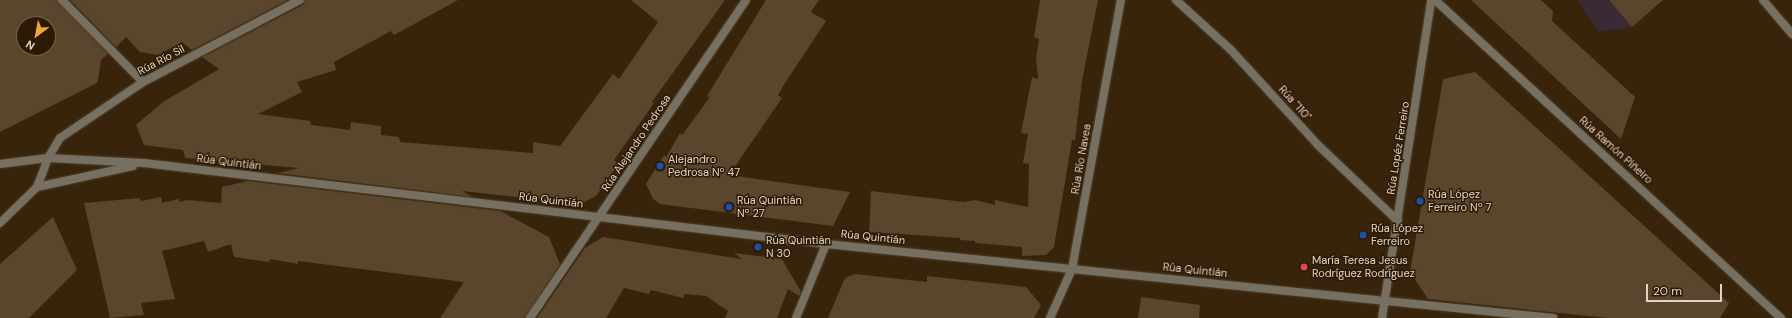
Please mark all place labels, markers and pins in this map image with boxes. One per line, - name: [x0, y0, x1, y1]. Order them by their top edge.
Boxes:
- place label: Alejandro Pedrosa Nº 47: [668, 153, 740, 179]
- marker: Alejandro Pedrosa Nº 47: [655, 161, 665, 171]
- place label: Rúa López Ferreiro Nº 7: [1428, 188, 1491, 214]
- place label: Rúa Quintián Nº 27: [737, 194, 802, 220]
- marker: Rúa López Ferreiro Nº 7: [1415, 196, 1425, 206]
- marker: Rúa Quintián Nº 27: [724, 202, 734, 212]
- place label: Rúa López Ferreiro: [1371, 222, 1423, 248]
- marker: Rúa López Ferreiro: [1358, 230, 1368, 240]
- place label: Rúa Quintián N 30: [766, 234, 831, 260]
- marker: Rúa Quintián N 30: [753, 242, 763, 252]
- place label: María Teresa Jesus Rodríguez Rodríguez: [1312, 254, 1415, 280]
- marker: María Teresa Jesus Rodríguez Rodríguez: [1299, 262, 1309, 272]

